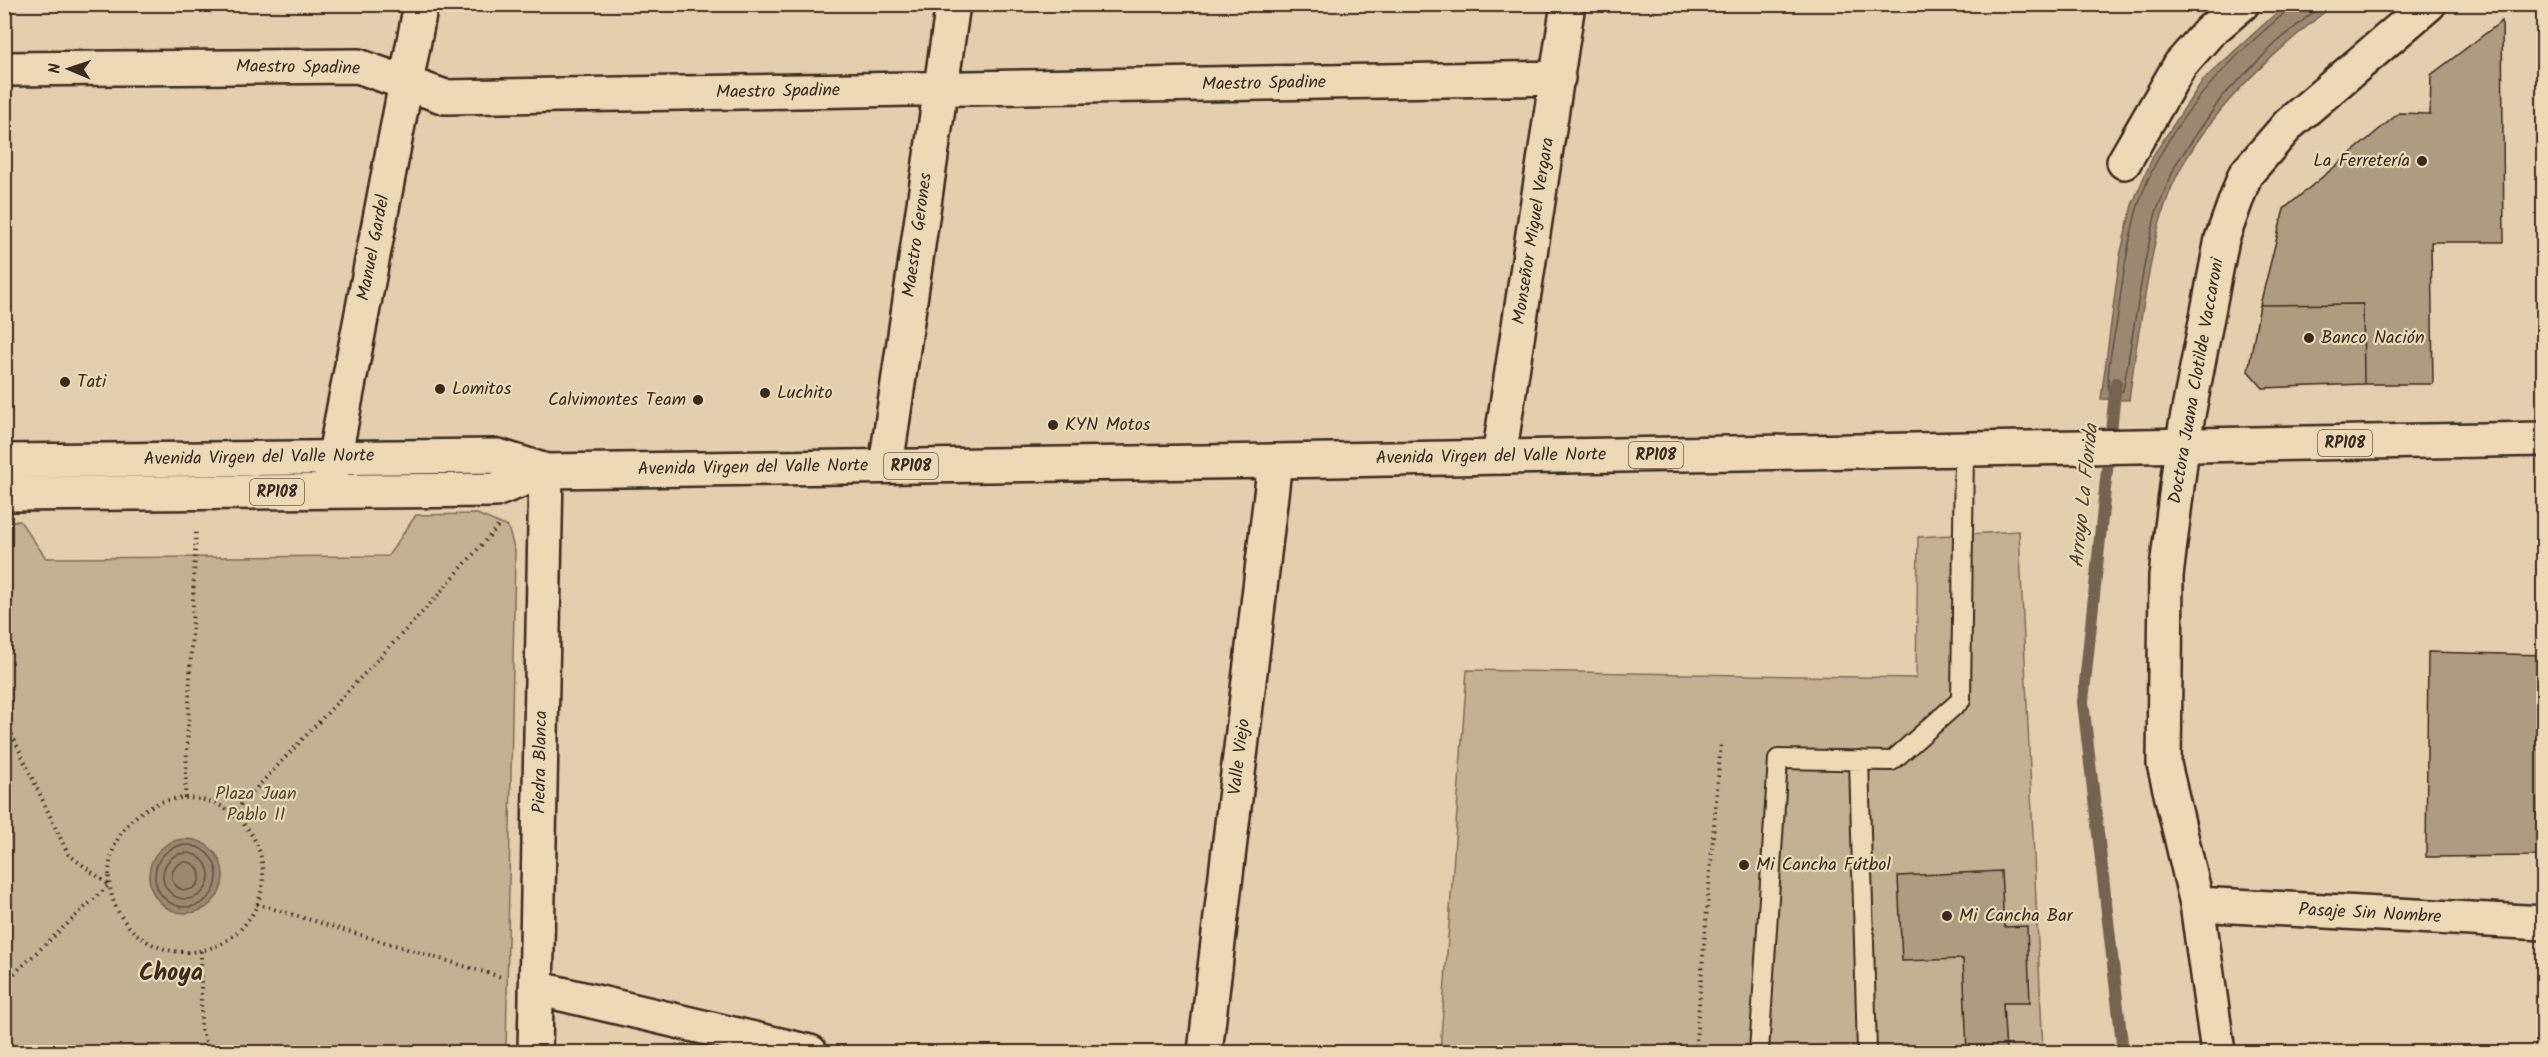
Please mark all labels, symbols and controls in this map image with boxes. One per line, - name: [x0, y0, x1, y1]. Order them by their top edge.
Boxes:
- north arrow: [39, 39, 99, 99]
- street label: Maestro Spadine: [236, 52, 360, 84]
- text: N: [43, 63, 68, 74]
- street label: Maestro Spadine: [1202, 68, 1326, 100]
- street label: Maestro Spadine: [716, 76, 840, 108]
- street label: Monseñor Miguel Vergara: [1505, 135, 1563, 327]
- place label: La Ferretería: [2313, 147, 2410, 176]
- marker: La Ferretería: [2415, 154, 2429, 168]
- street label: Maestro Gerones: [895, 171, 941, 299]
- street label: Manuel Gardel: [350, 192, 399, 304]
- street label: Doctora Juana Clotilde Vaccaroni: [2161, 255, 2233, 506]
- place label: Banco Nación: [2321, 324, 2425, 353]
- marker: Banco Nación: [2302, 331, 2316, 345]
- place label: Tati: [77, 368, 107, 397]
- marker: Tati: [58, 375, 72, 389]
- place label: Lomitos: [452, 375, 512, 404]
- place label: Luchito: [777, 379, 833, 408]
- marker: Lomitos: [433, 382, 447, 396]
- place label: Calvimontes Team: [548, 386, 686, 415]
- marker: Luchito: [758, 386, 772, 400]
- marker: Calvimontes Team: [691, 393, 705, 407]
- place label: KYN Motos: [1065, 411, 1151, 440]
- marker: KYN Motos: [1046, 418, 1060, 432]
- water label: Arroyo La Florida: [2062, 421, 2109, 569]
- road number: RP108: [2318, 430, 2372, 456]
- street label: Avenida Virgen del Valle Norte: [1375, 440, 1607, 474]
- street label: Avenida Virgen del Valle Norte: [143, 441, 375, 475]
- road number: RP108: [1629, 442, 1683, 468]
- street label: Avenida Virgen del Valle Norte: [637, 451, 869, 485]
- road number: RP108: [884, 453, 938, 479]
- road number: RP108: [250, 479, 304, 505]
- street label: Piedra Blanca: [526, 710, 556, 814]
- street label: Valle Viejo: [1221, 717, 1259, 797]
- park label: Plaza Juan Pablo II: [215, 780, 297, 830]
- place label: Mi Cancha Fútbol: [1756, 851, 1891, 880]
- marker: Mi Cancha Fútbol: [1737, 858, 1751, 872]
- street label: Pasaje Sin Nombre: [2298, 896, 2442, 932]
- place label: Mi Cancha Bar: [1959, 902, 2074, 931]
- marker: Mi Cancha Bar: [1940, 909, 1954, 923]
- district label: Choya: [139, 954, 203, 993]

